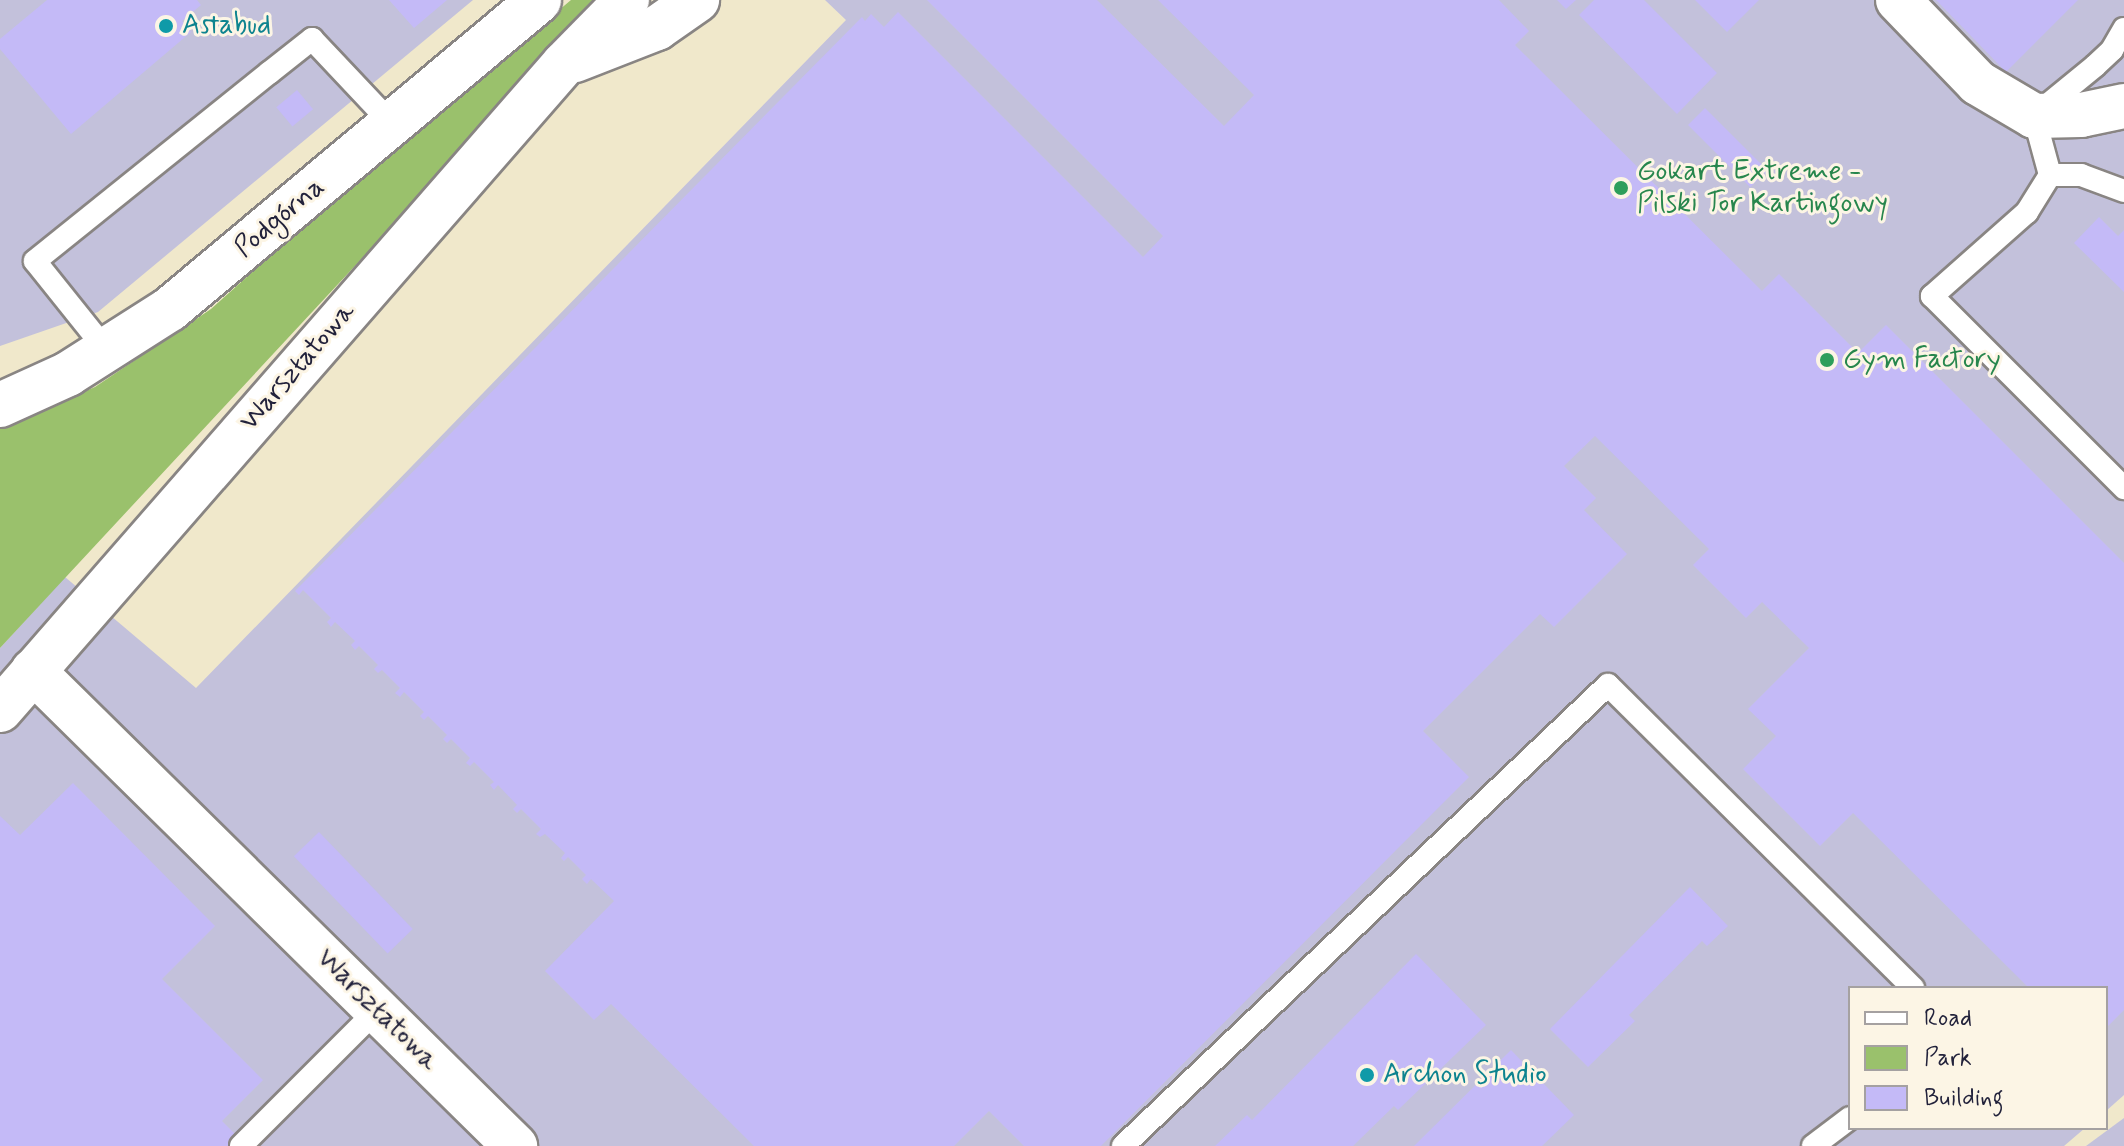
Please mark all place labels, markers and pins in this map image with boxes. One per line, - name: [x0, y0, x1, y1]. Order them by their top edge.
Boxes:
- place label: Astabud: [182, 9, 271, 43]
- marker: Astabud: [157, 17, 175, 35]
- place label: Gokart Extreme - Pilski Tor Kartingowy: [1637, 155, 1888, 221]
- marker: Gokart Extreme - Pilski Tor Kartingowy: [1612, 179, 1630, 197]
- place label: Gym Factory: [1843, 343, 2001, 377]
- marker: Gym Factory: [1818, 351, 1836, 369]
- place label: Archon Studio: [1383, 1058, 1547, 1092]
- marker: Archon Studio: [1358, 1066, 1376, 1084]

